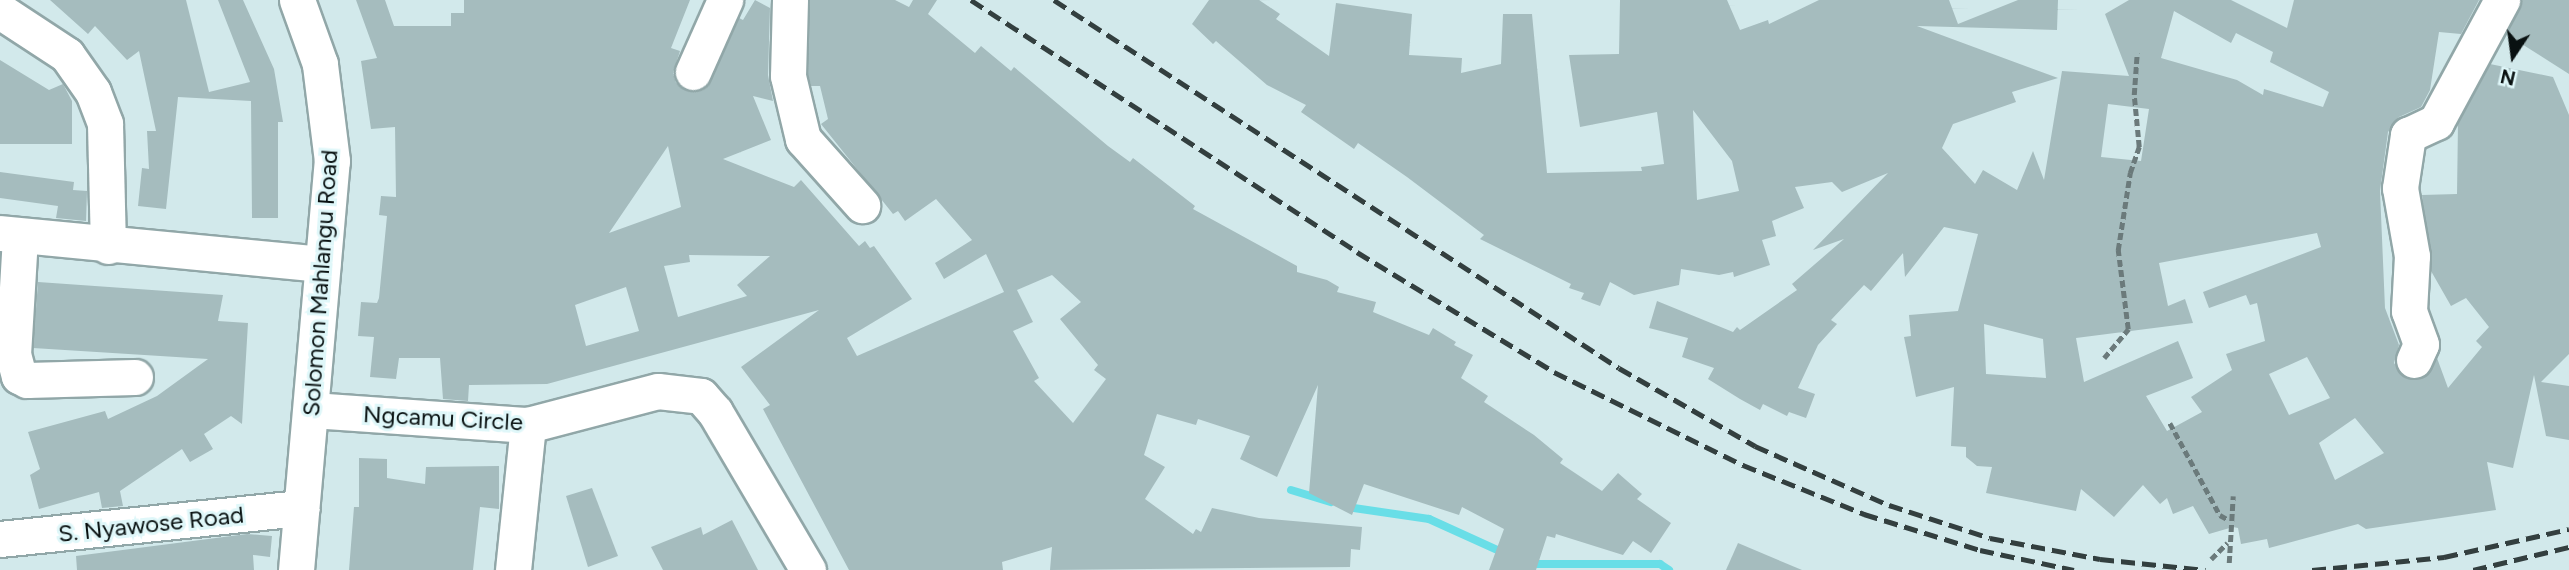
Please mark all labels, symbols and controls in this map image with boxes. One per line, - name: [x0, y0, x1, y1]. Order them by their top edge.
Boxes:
- north arrow: [2478, 21, 2548, 91]
- text: N: [2498, 64, 2518, 90]
- street label: Solomon Mahlangu Road: [296, 149, 344, 417]
- street label: Ngcamu Circle: [362, 399, 524, 437]
- street label: S. Nyawose Road: [57, 500, 245, 548]

